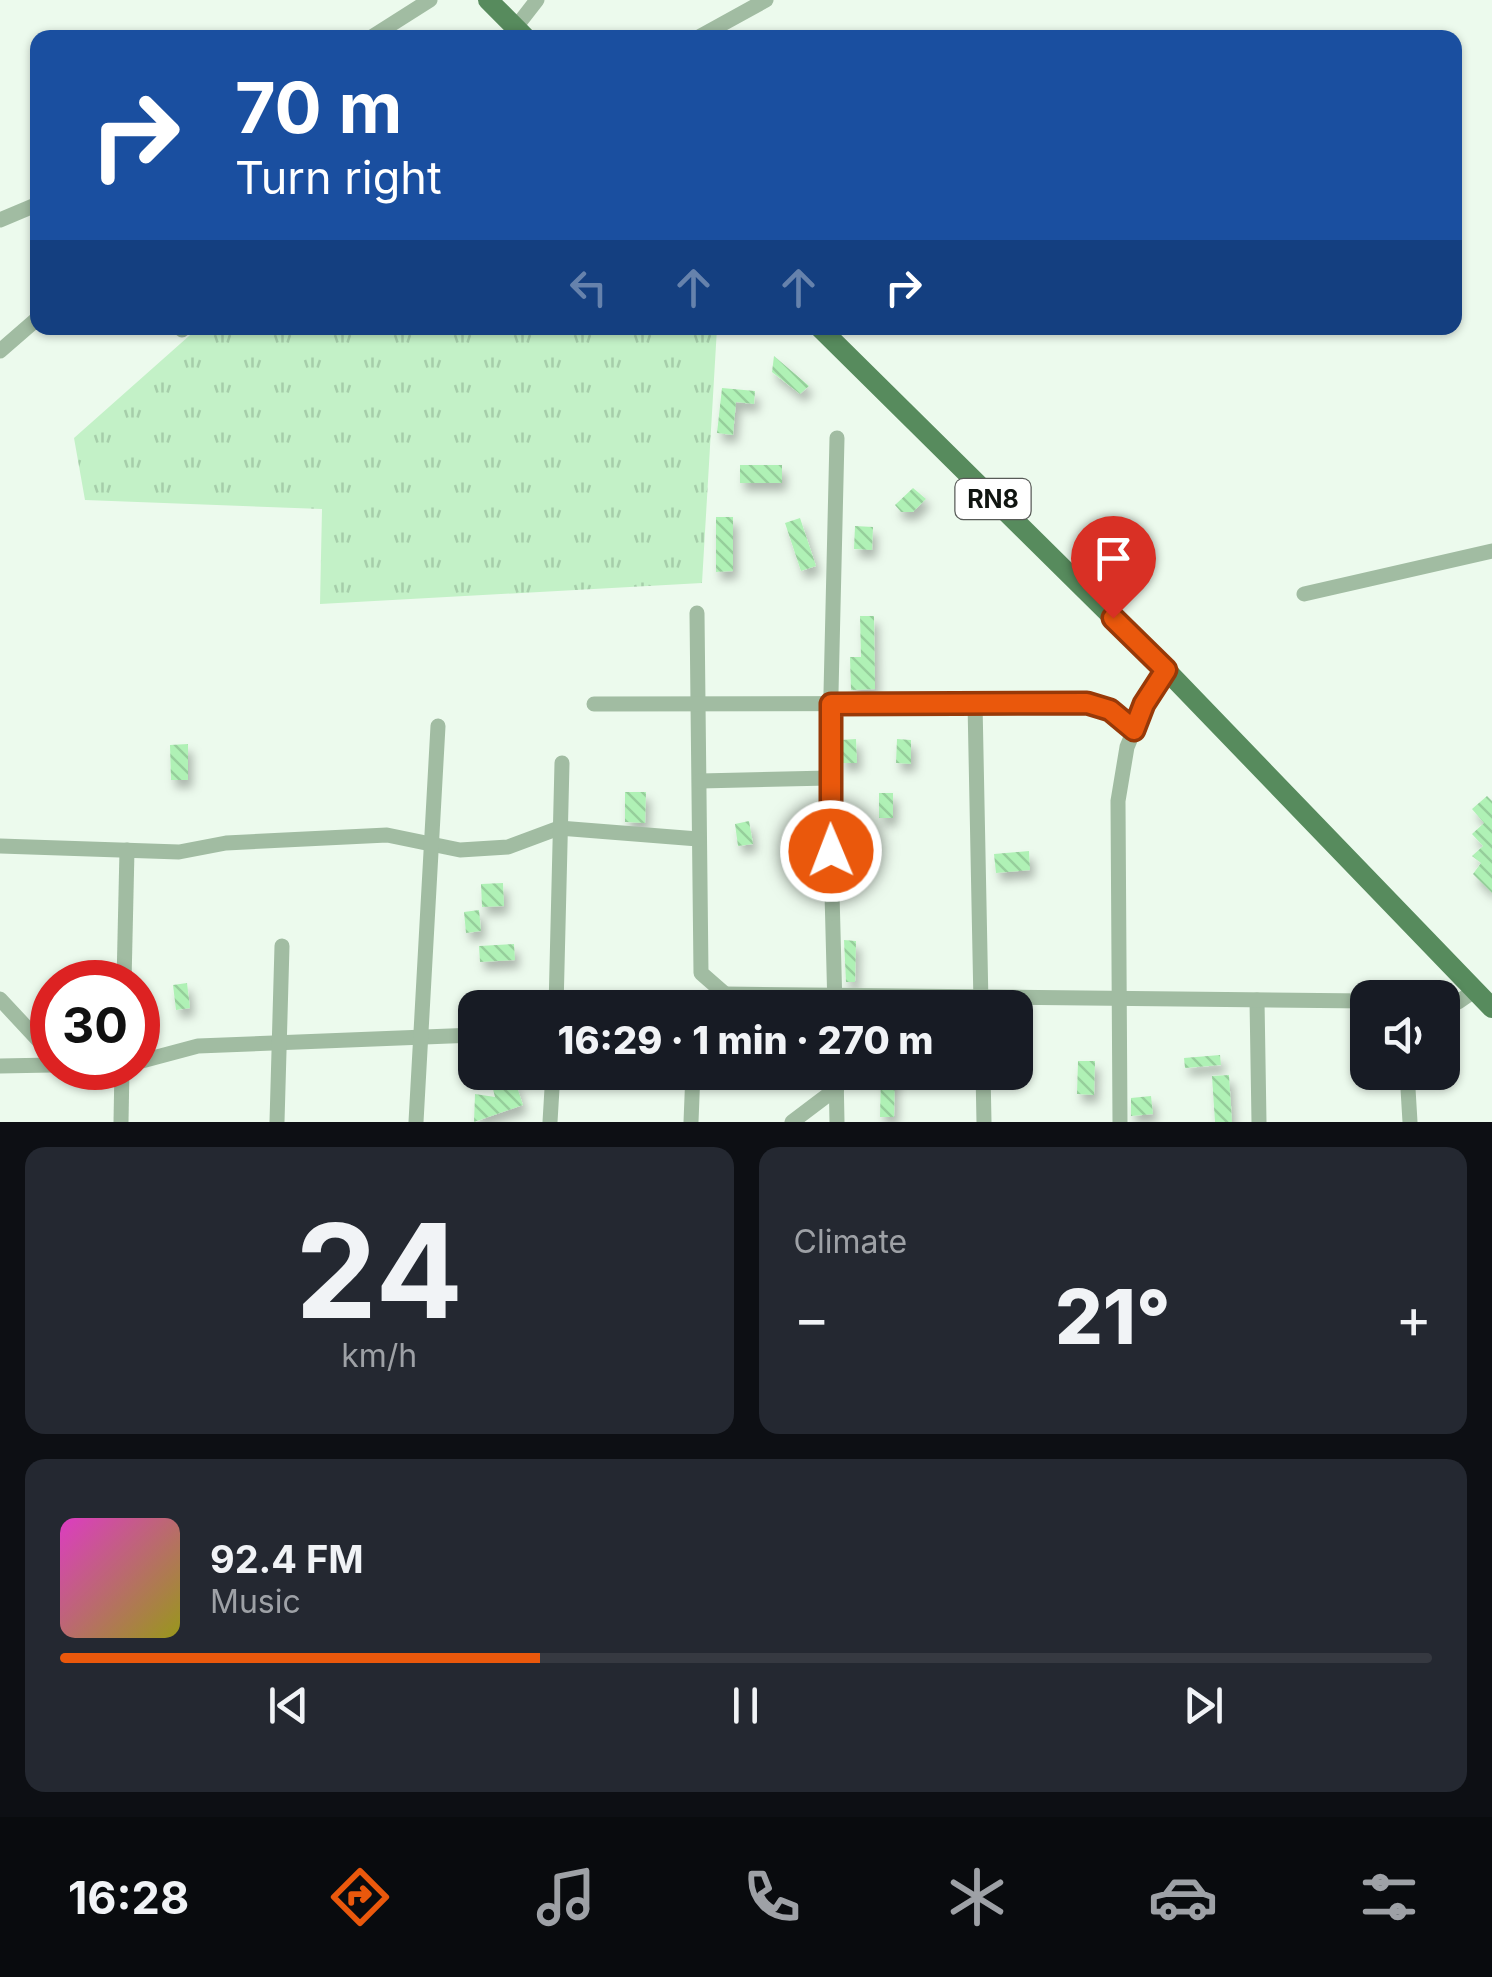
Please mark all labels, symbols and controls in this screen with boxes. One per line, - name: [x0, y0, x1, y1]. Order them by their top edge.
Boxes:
- text: 70 m: [235, 65, 402, 150]
- icon: right: [70, 70, 200, 200]
- text: Turn right: [235, 150, 442, 205]
- icon: left: [561, 260, 616, 315]
- icon: ahead: [666, 260, 721, 315]
- icon: ahead: [771, 260, 826, 315]
- icon: right: [876, 260, 931, 315]
- road number: RN8: [956, 479, 1030, 519]
- pin: [1071, 516, 1156, 619]
- icon: arrive: [1086, 531, 1141, 586]
- position arrow: [779, 799, 883, 903]
- speed limit sign: 30: [30, 960, 160, 1090]
- map controls: [1350, 980, 1460, 1090]
- button: sound: [1350, 980, 1460, 1090]
- text: 16:29 · 1 min · 270 m: [558, 1017, 933, 1063]
- text: 24: [295, 1192, 463, 1349]
- text: Climate: [794, 1222, 907, 1261]
- text: 21°: [1055, 1271, 1171, 1362]
- text: −: [794, 1285, 830, 1351]
- text: +: [1396, 1285, 1432, 1351]
- text: km/h: [341, 1336, 417, 1375]
- text: 92.4 FM: [210, 1536, 364, 1582]
- text: Music: [210, 1582, 301, 1621]
- icon: previous: [261, 1678, 316, 1733]
- icon: pause: [718, 1678, 773, 1733]
- icon: next: [1176, 1678, 1231, 1733]
- icon: directions: [325, 1862, 395, 1932]
- icon: music: [531, 1862, 601, 1932]
- icon: phone: [737, 1862, 807, 1932]
- icon: climate: [942, 1862, 1012, 1932]
- icon: car: [1148, 1862, 1218, 1932]
- icon: filters: [1354, 1862, 1424, 1932]
- text: 16:28: [68, 1870, 189, 1925]

